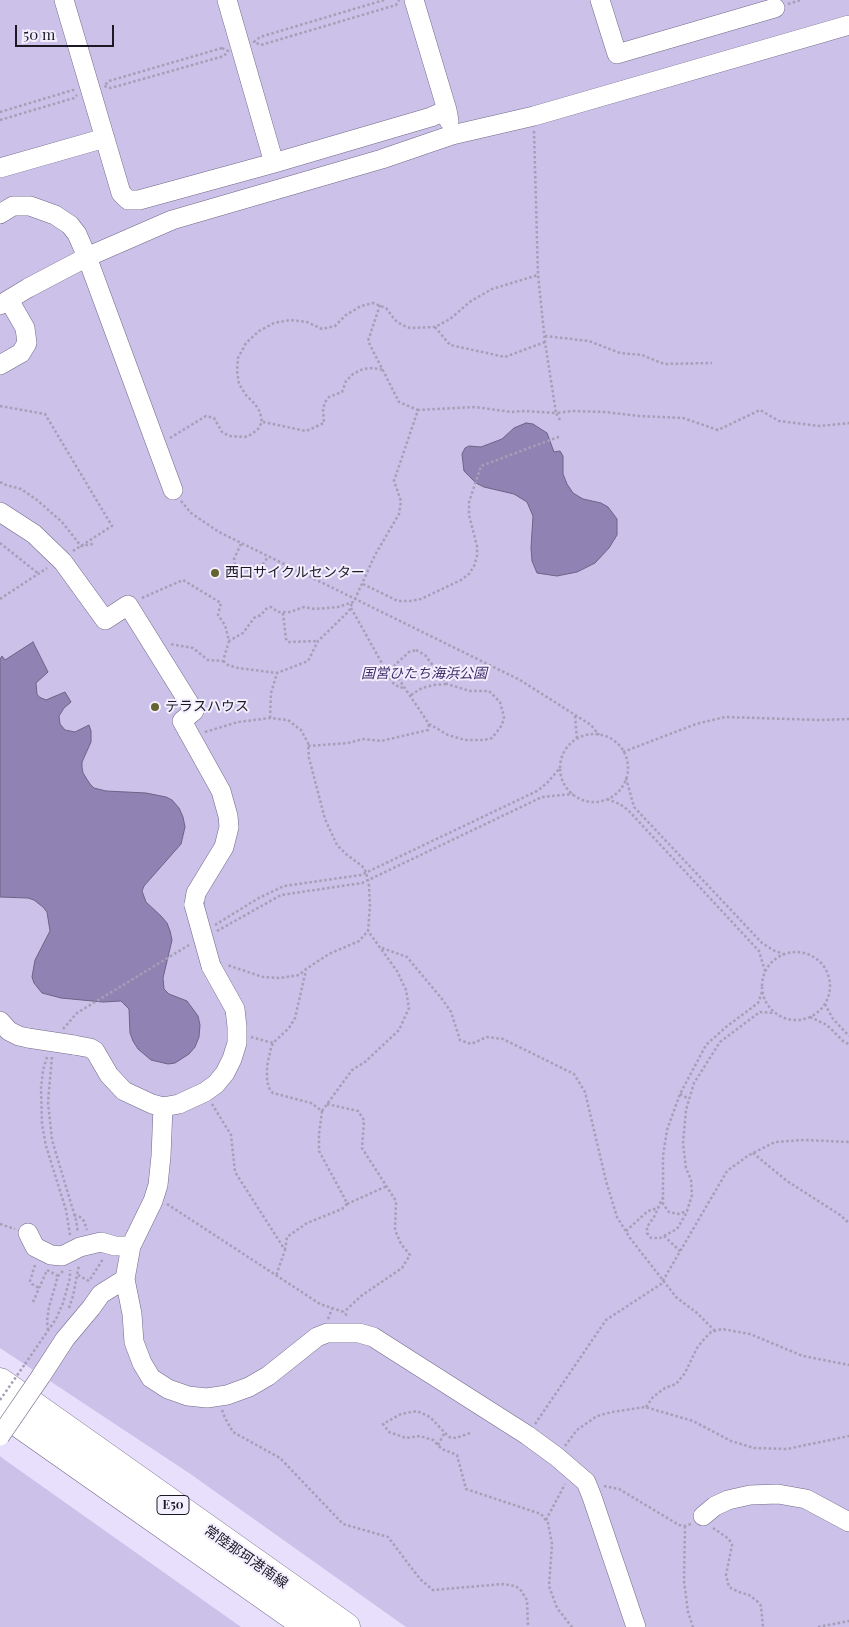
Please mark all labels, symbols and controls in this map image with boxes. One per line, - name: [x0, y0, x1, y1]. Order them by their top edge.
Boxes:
- scale bar: [18, 15, 116, 47]
- text: 50 m: [23, 24, 55, 44]
- place label: 西口サイクルセンター: [225, 565, 365, 581]
- marker: 西口サイクルセンター: [209, 567, 221, 579]
- park label: 国営ひたち海浜公園: [361, 666, 487, 682]
- place label: テラスハウス: [165, 699, 249, 715]
- marker: テラスハウス: [149, 701, 161, 713]
- road number: E50: [157, 1496, 189, 1514]
- street label: 常陸那珂港南線: [201, 1522, 291, 1592]

